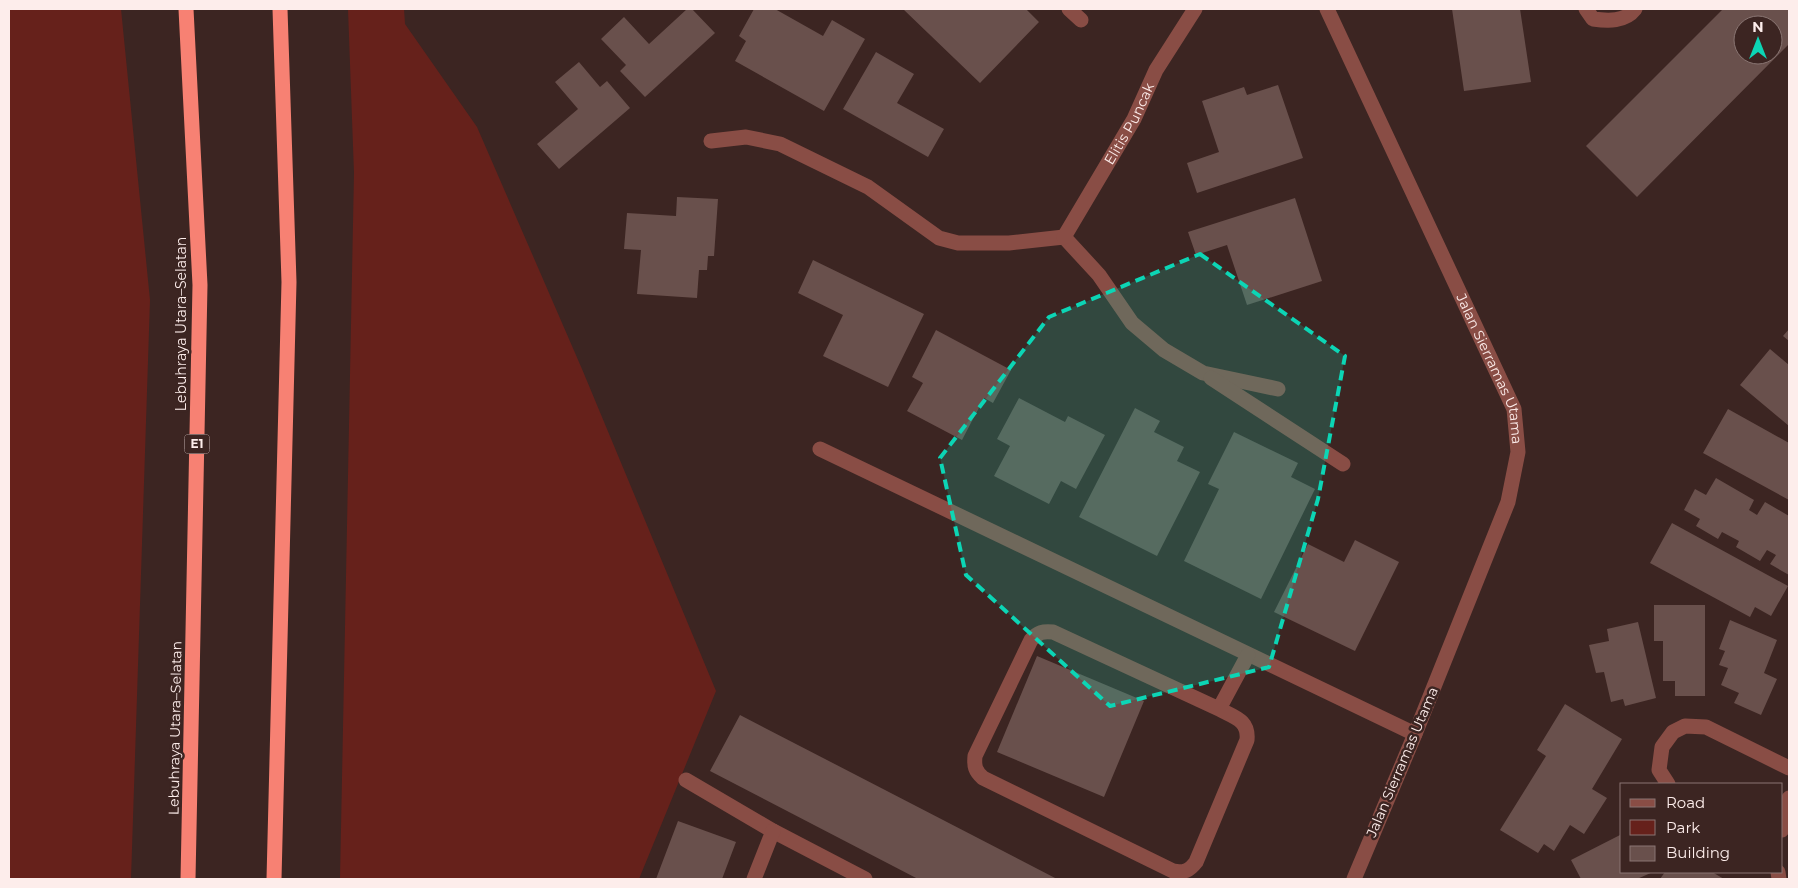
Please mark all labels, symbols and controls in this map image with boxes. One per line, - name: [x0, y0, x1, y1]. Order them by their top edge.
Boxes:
- north arrow: [1733, 15, 1783, 65]
- text: N: [1752, 18, 1764, 36]
- street label: Elitis Puncak: [1100, 79, 1158, 168]
- street label: Lebuhraya Utara–Selatan: [172, 237, 190, 411]
- street label: Jalan Sierramas Utama: [1452, 290, 1526, 445]
- road number: E1: [184, 434, 210, 454]
- street label: Lebuhraya Utara–Selatan: [164, 641, 186, 815]
- street label: Jalan Sierramas Utama: [1362, 684, 1442, 841]
- legend: [1620, 783, 1783, 873]
- text: Road: [1666, 793, 1705, 812]
- text: Park: [1666, 818, 1700, 837]
- text: Building: [1666, 843, 1730, 862]

